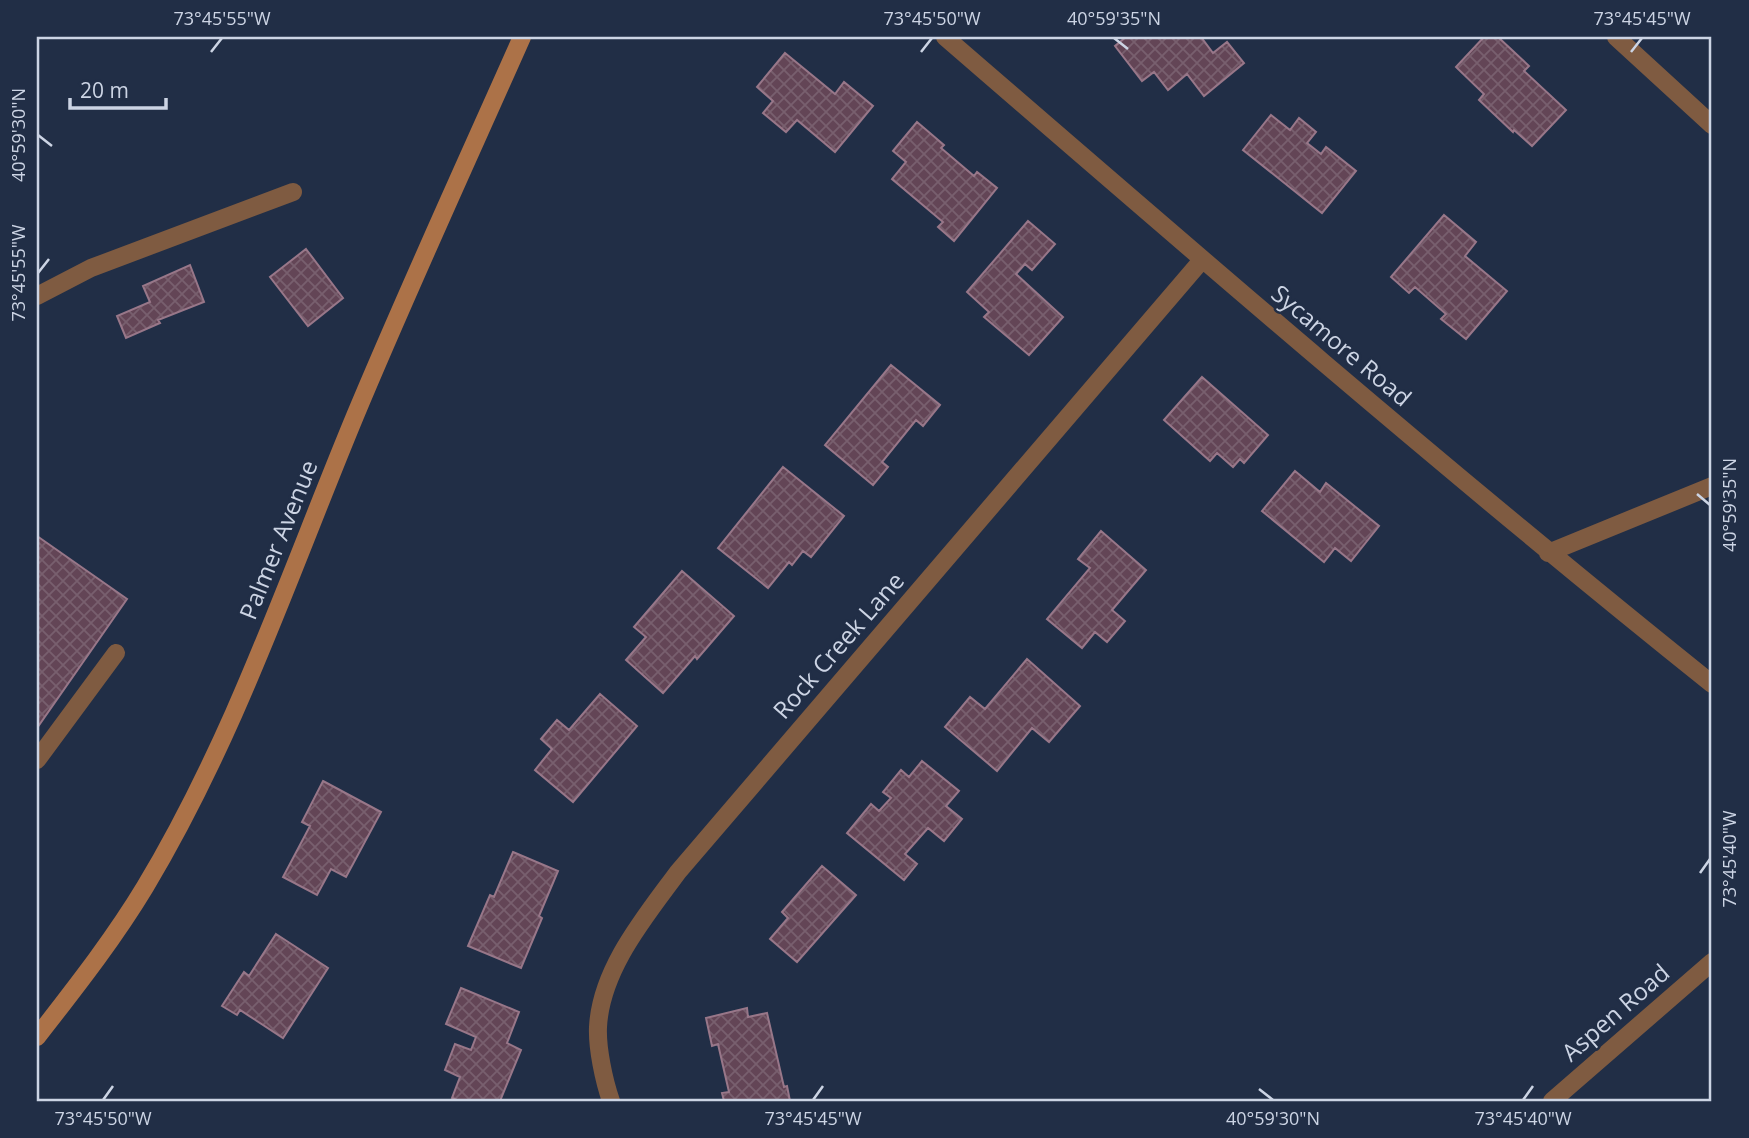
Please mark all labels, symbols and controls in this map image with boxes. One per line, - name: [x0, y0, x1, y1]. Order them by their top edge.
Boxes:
- text: 73°45'55"W: [173, 6, 271, 30]
- text: 73°45'50"W: [883, 6, 981, 30]
- text: 40°59'35"N: [1067, 6, 1161, 30]
- text: 73°45'45"W: [1593, 6, 1691, 30]
- scale bar: [70, 66, 166, 110]
- text: 20 m: [80, 76, 129, 104]
- text: 40°59'30"N: [6, 88, 30, 182]
- text: 73°45'55"W: [6, 224, 30, 322]
- street label: Sycamore Road: [1265, 276, 1419, 413]
- street label: Palmer Avenue: [231, 455, 325, 624]
- text: 40°59'35"N: [1717, 458, 1741, 552]
- street label: Rock Creek Lane: [765, 565, 911, 725]
- text: 73°45'40"W: [1717, 810, 1741, 908]
- street label: Aspen Road: [1554, 956, 1676, 1068]
- text: 73°45'50"W: [54, 1106, 152, 1130]
- text: 73°45'45"W: [764, 1106, 862, 1130]
- text: 40°59'30"N: [1226, 1106, 1320, 1130]
- text: 73°45'40"W: [1474, 1106, 1572, 1130]

